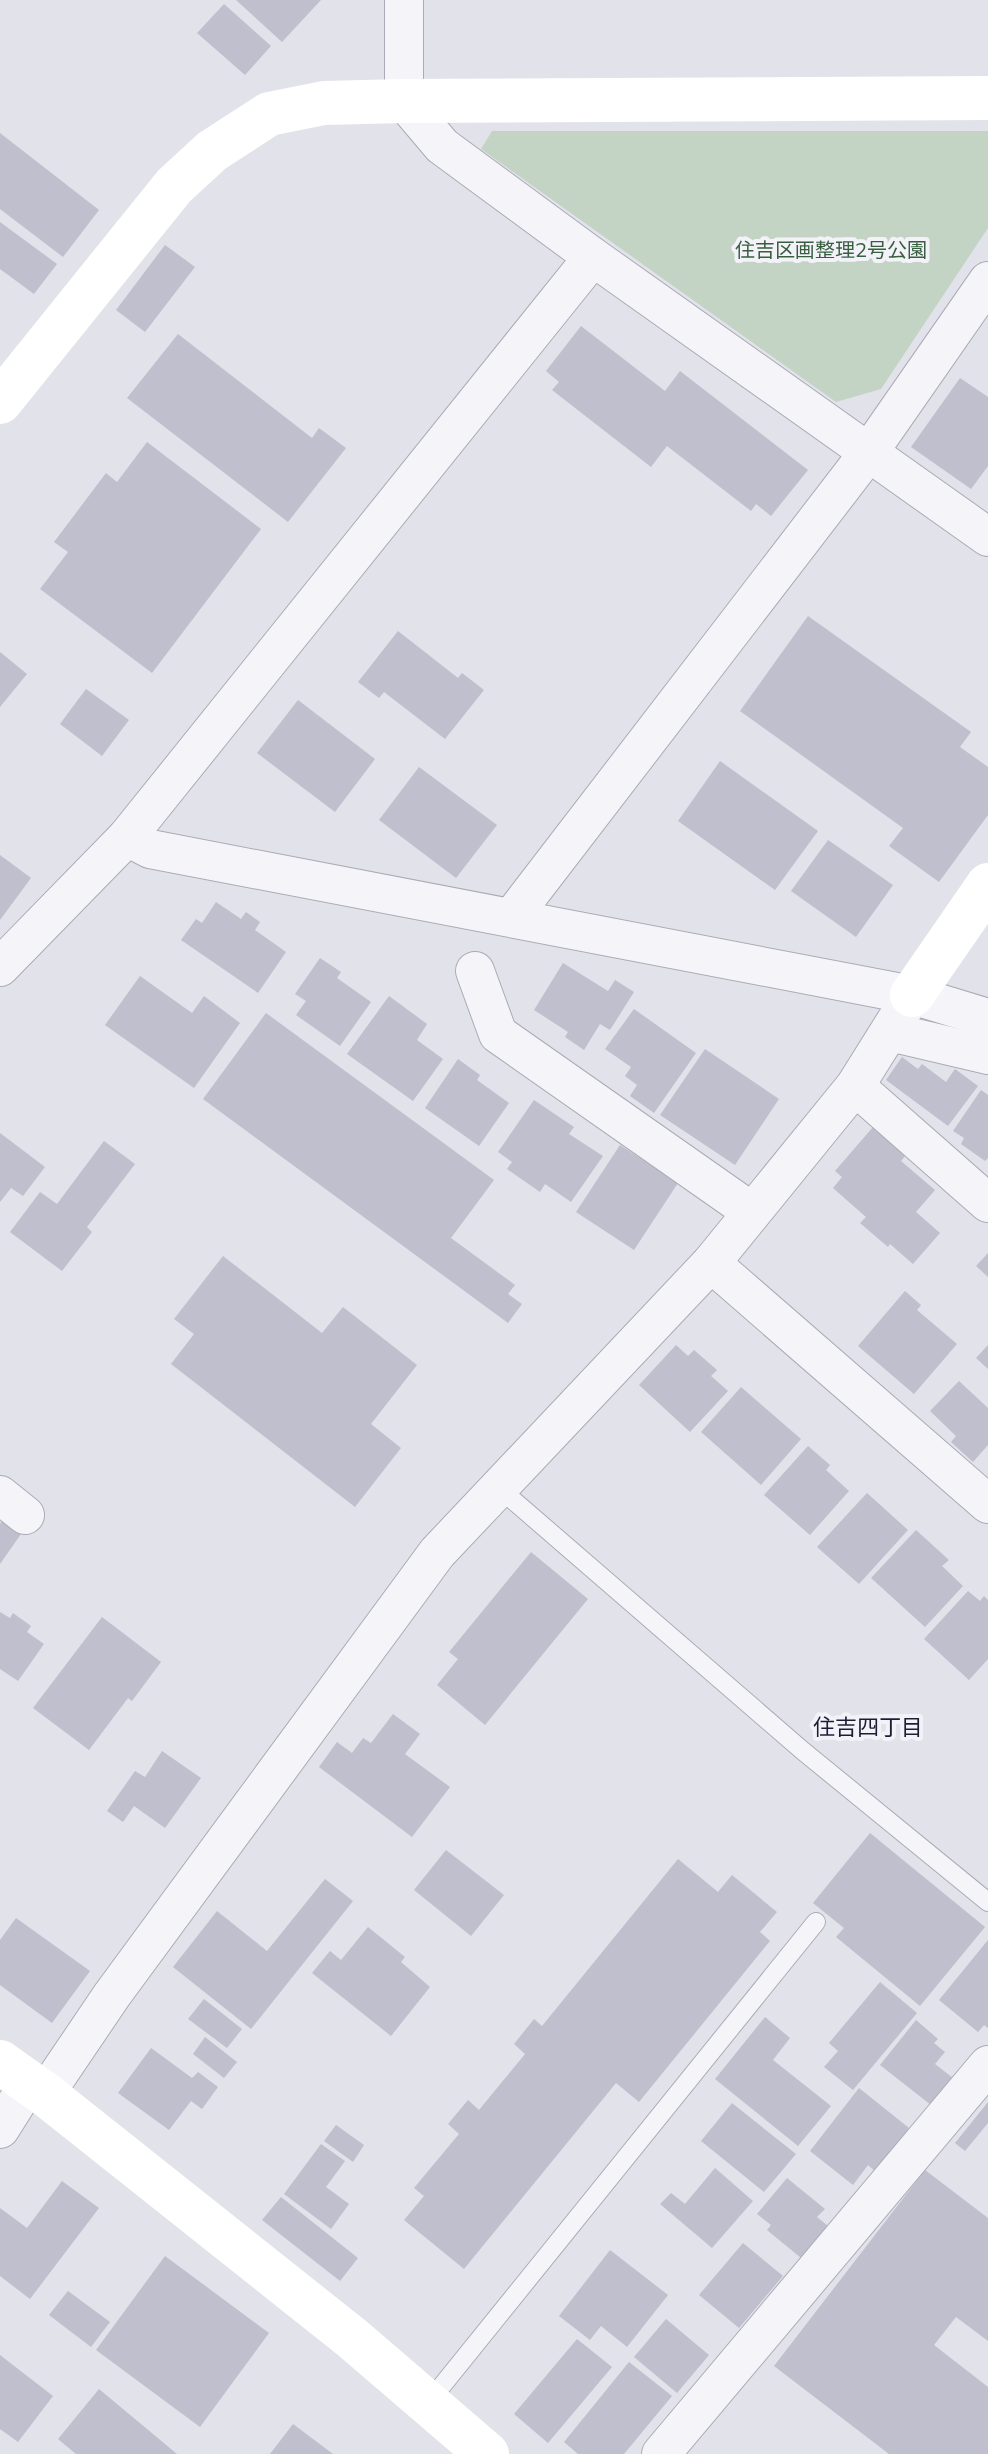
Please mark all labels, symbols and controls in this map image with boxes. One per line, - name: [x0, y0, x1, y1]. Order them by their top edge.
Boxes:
- park label: 住吉区画整理2号公園: [735, 237, 927, 262]
- district label: 住吉四丁目: [813, 1713, 923, 1741]

